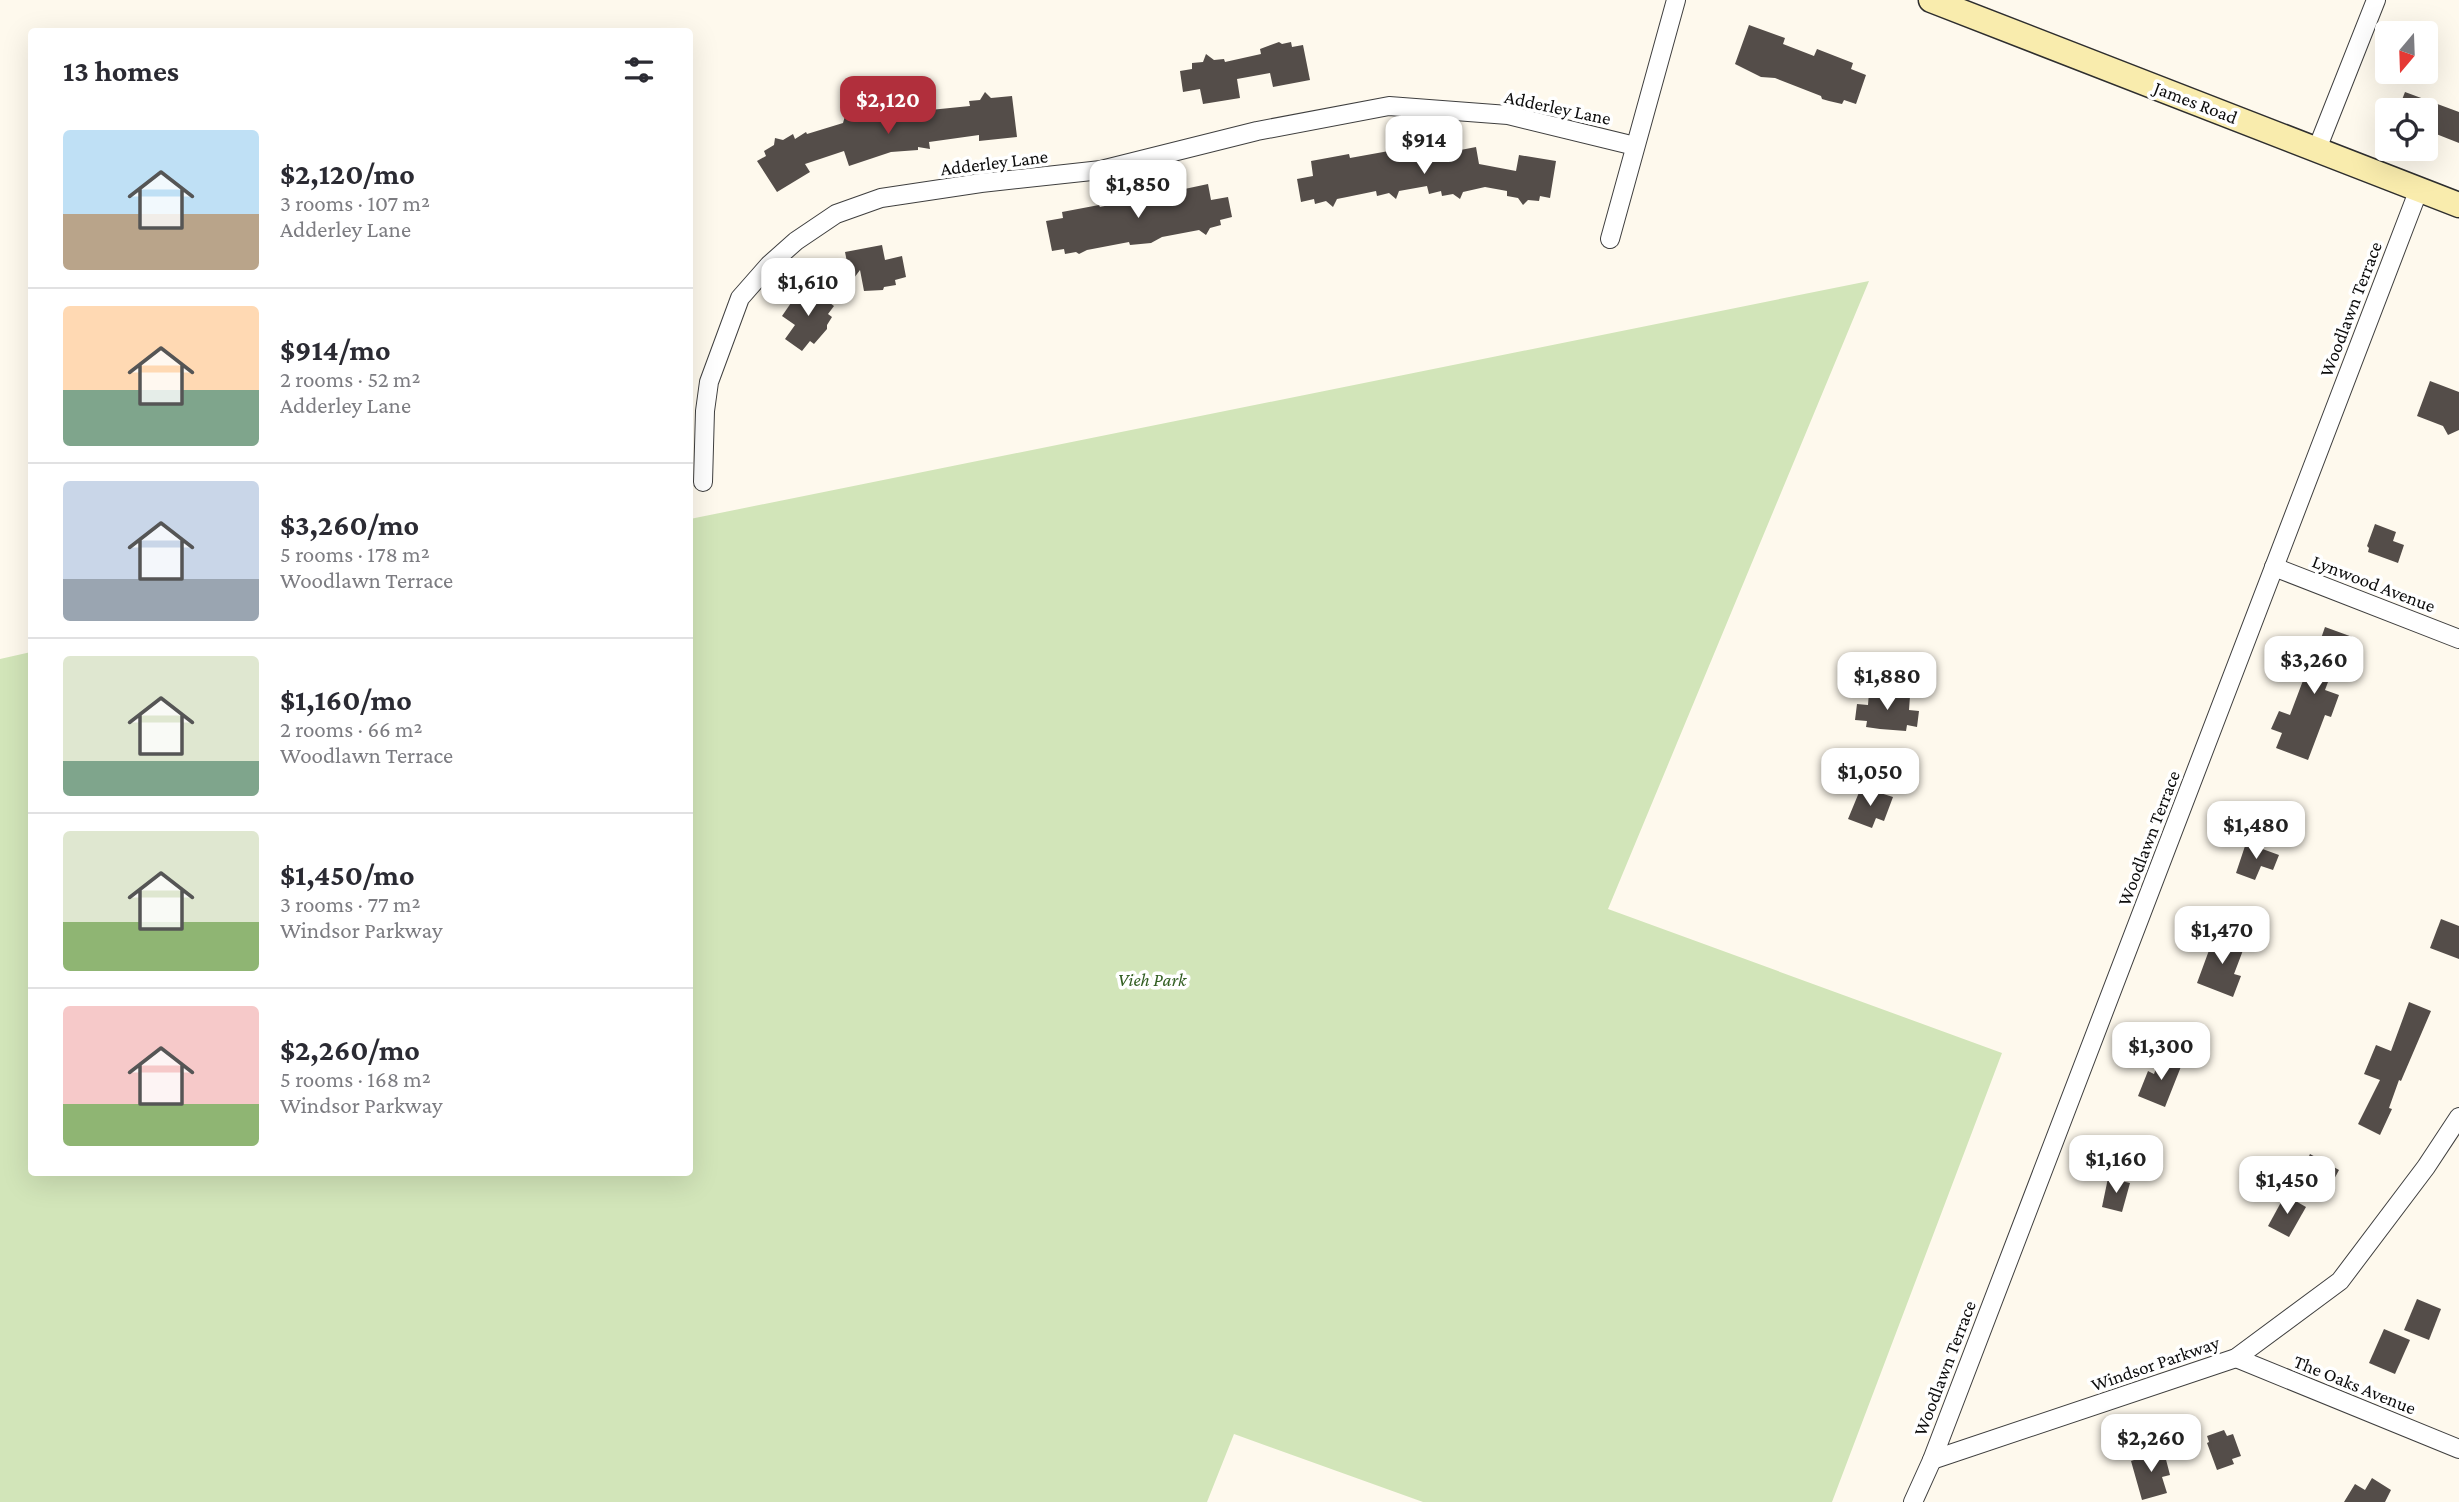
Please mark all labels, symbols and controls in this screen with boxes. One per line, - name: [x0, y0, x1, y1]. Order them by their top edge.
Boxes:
- north arrow: [2375, 21, 2438, 84]
- map controls: [2375, 21, 2438, 161]
- icon: filters: [620, 51, 658, 89]
- text: 13 homes: [63, 54, 179, 87]
- pin: $2,120: [831, 76, 945, 136]
- street label: James Road: [2149, 76, 2240, 128]
- text: $2,120: [856, 86, 920, 112]
- street label: Adderley Lane: [1503, 86, 1613, 129]
- button: locate: [2375, 98, 2438, 161]
- pin: $914: [1383, 116, 1465, 176]
- text: $914: [1401, 126, 1447, 152]
- street label: Adderley Lane: [939, 145, 1049, 180]
- text: $2,120/mo: [280, 157, 415, 190]
- icon: home: [119, 158, 203, 242]
- pin: $1,850: [1081, 160, 1195, 220]
- text: $1,850: [1106, 170, 1171, 196]
- text: 3 rooms · 107 m²: [280, 190, 430, 216]
- text: Adderley Lane: [280, 216, 411, 242]
- street label: Woodlawn Terrace: [2315, 239, 2386, 380]
- pin: $1,610: [751, 258, 865, 318]
- text: $1,610: [777, 268, 839, 294]
- text: $914/mo: [280, 333, 391, 366]
- icon: home: [119, 334, 203, 418]
- text: 2 rooms · 52 m²: [280, 366, 420, 392]
- text: Adderley Lane: [280, 392, 411, 418]
- text: $3,260/mo: [280, 508, 419, 541]
- icon: home: [119, 509, 203, 593]
- text: 5 rooms · 178 m²: [280, 541, 430, 567]
- street label: Lynwood Avenue: [2309, 550, 2438, 617]
- text: Woodlawn Terrace: [280, 567, 453, 593]
- pin: $3,260: [2257, 636, 2371, 696]
- text: $3,260: [2280, 646, 2348, 672]
- pin: $1,880: [1830, 652, 1944, 712]
- text: $1,880: [1853, 662, 1921, 688]
- text: $1,160/mo: [280, 683, 412, 716]
- icon: home: [119, 684, 203, 768]
- text: 2 rooms · 66 m²: [280, 716, 423, 742]
- text: Woodlawn Terrace: [280, 742, 453, 768]
- pin: $1,050: [1813, 748, 1927, 808]
- text: $1,050: [1837, 758, 1903, 784]
- street label: Woodlawn Terrace: [2113, 768, 2184, 909]
- pin: $1,480: [2199, 802, 2313, 861]
- text: $1,480: [2223, 811, 2289, 837]
- text: $1,450/mo: [280, 858, 415, 891]
- icon: home: [119, 859, 203, 943]
- text: 3 rooms · 77 m²: [280, 891, 420, 917]
- pin: $1,470: [2165, 906, 2279, 966]
- text: $1,470: [2191, 916, 2253, 942]
- text: Windsor Parkway: [280, 917, 443, 943]
- park label: Vieh Park: [1118, 969, 1187, 990]
- pin: $1,300: [2104, 1023, 2218, 1082]
- text: $1,300: [2128, 1032, 2194, 1058]
- text: $2,260/mo: [280, 1033, 420, 1066]
- icon: home: [119, 1034, 203, 1118]
- text: 5 rooms · 168 m²: [280, 1066, 431, 1092]
- text: Windsor Parkway: [280, 1092, 443, 1118]
- pin: $1,160: [2059, 1136, 2173, 1195]
- text: $1,160: [2085, 1145, 2147, 1171]
- pin: $1,450: [2230, 1156, 2344, 1216]
- text: $1,450: [2255, 1166, 2319, 1192]
- street label: Woodlawn Terrace: [1909, 1298, 1980, 1439]
- street label: Windsor Parkway: [2088, 1332, 2222, 1395]
- street label: The Oaks Avenue: [2291, 1350, 2419, 1419]
- pin: $2,260: [2094, 1414, 2208, 1474]
- text: $2,260: [2117, 1424, 2185, 1450]

